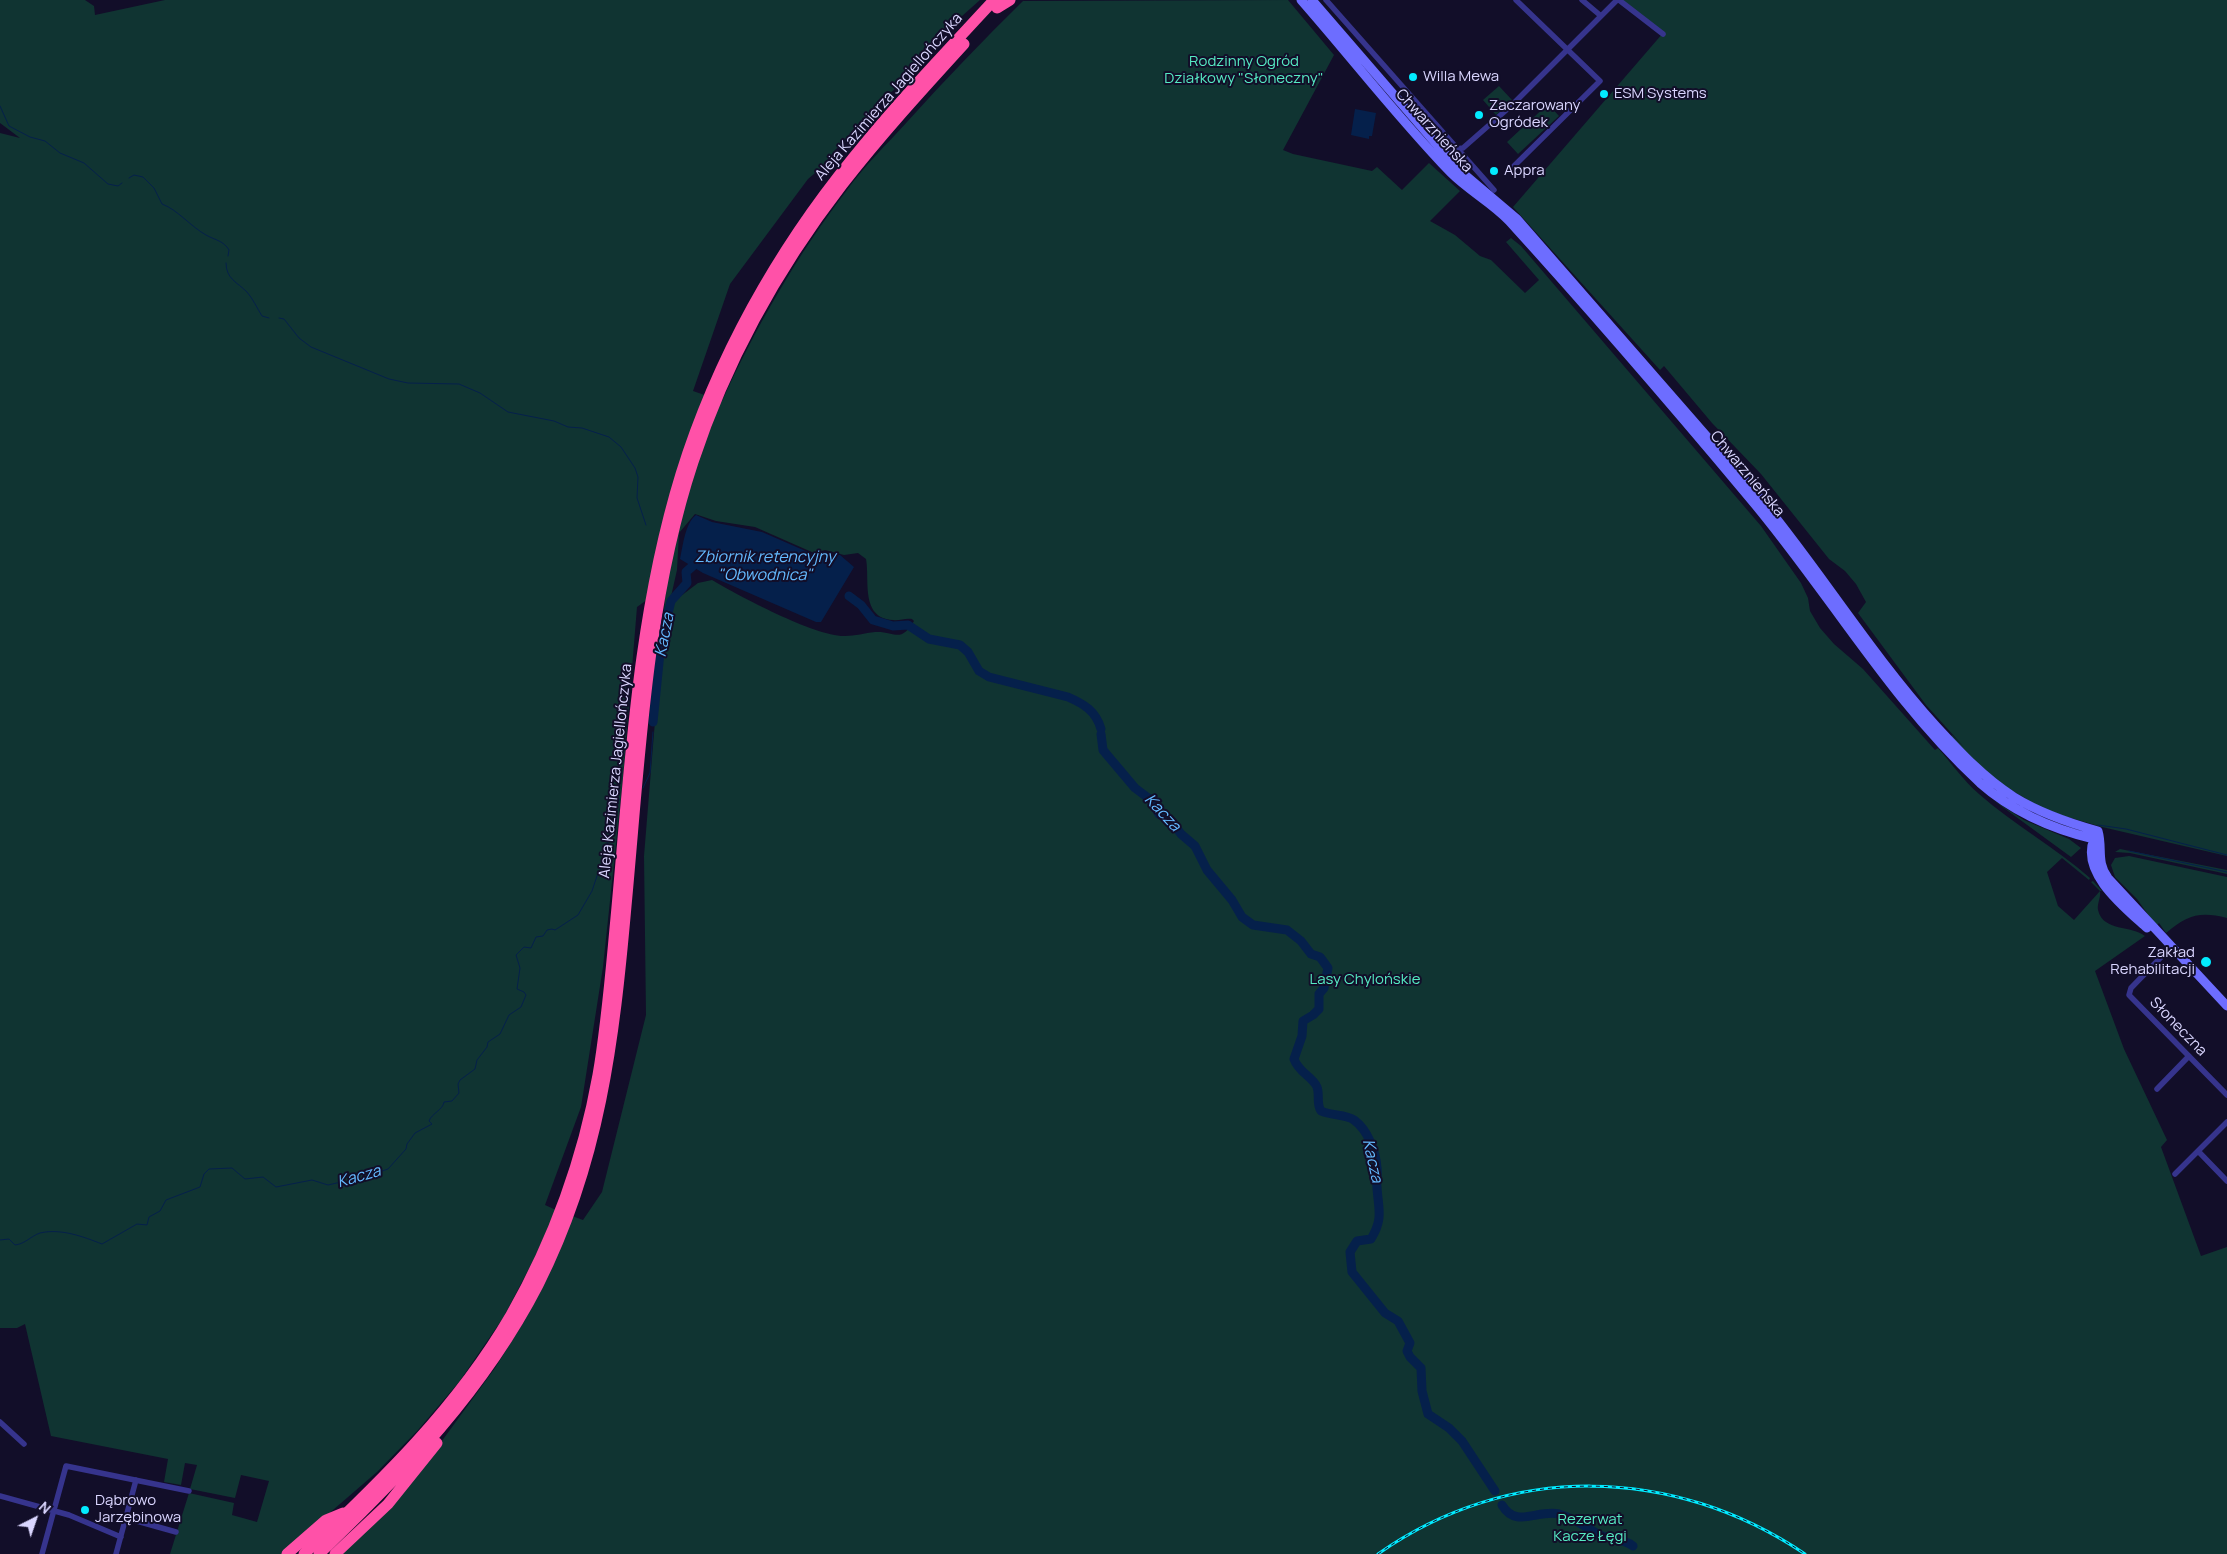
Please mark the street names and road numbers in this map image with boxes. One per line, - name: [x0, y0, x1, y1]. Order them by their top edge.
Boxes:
- street label: Aleja Kazimierza Jagiellończyka: [811, 10, 967, 184]
- street label: Chwarznieńska: [1392, 86, 1476, 176]
- street label: Chwarznieńska: [1706, 428, 1788, 520]
- street label: Aleja Kazimierza Jagiellończyka: [596, 663, 636, 879]
- street label: Słoneczna: [2146, 994, 2210, 1060]

